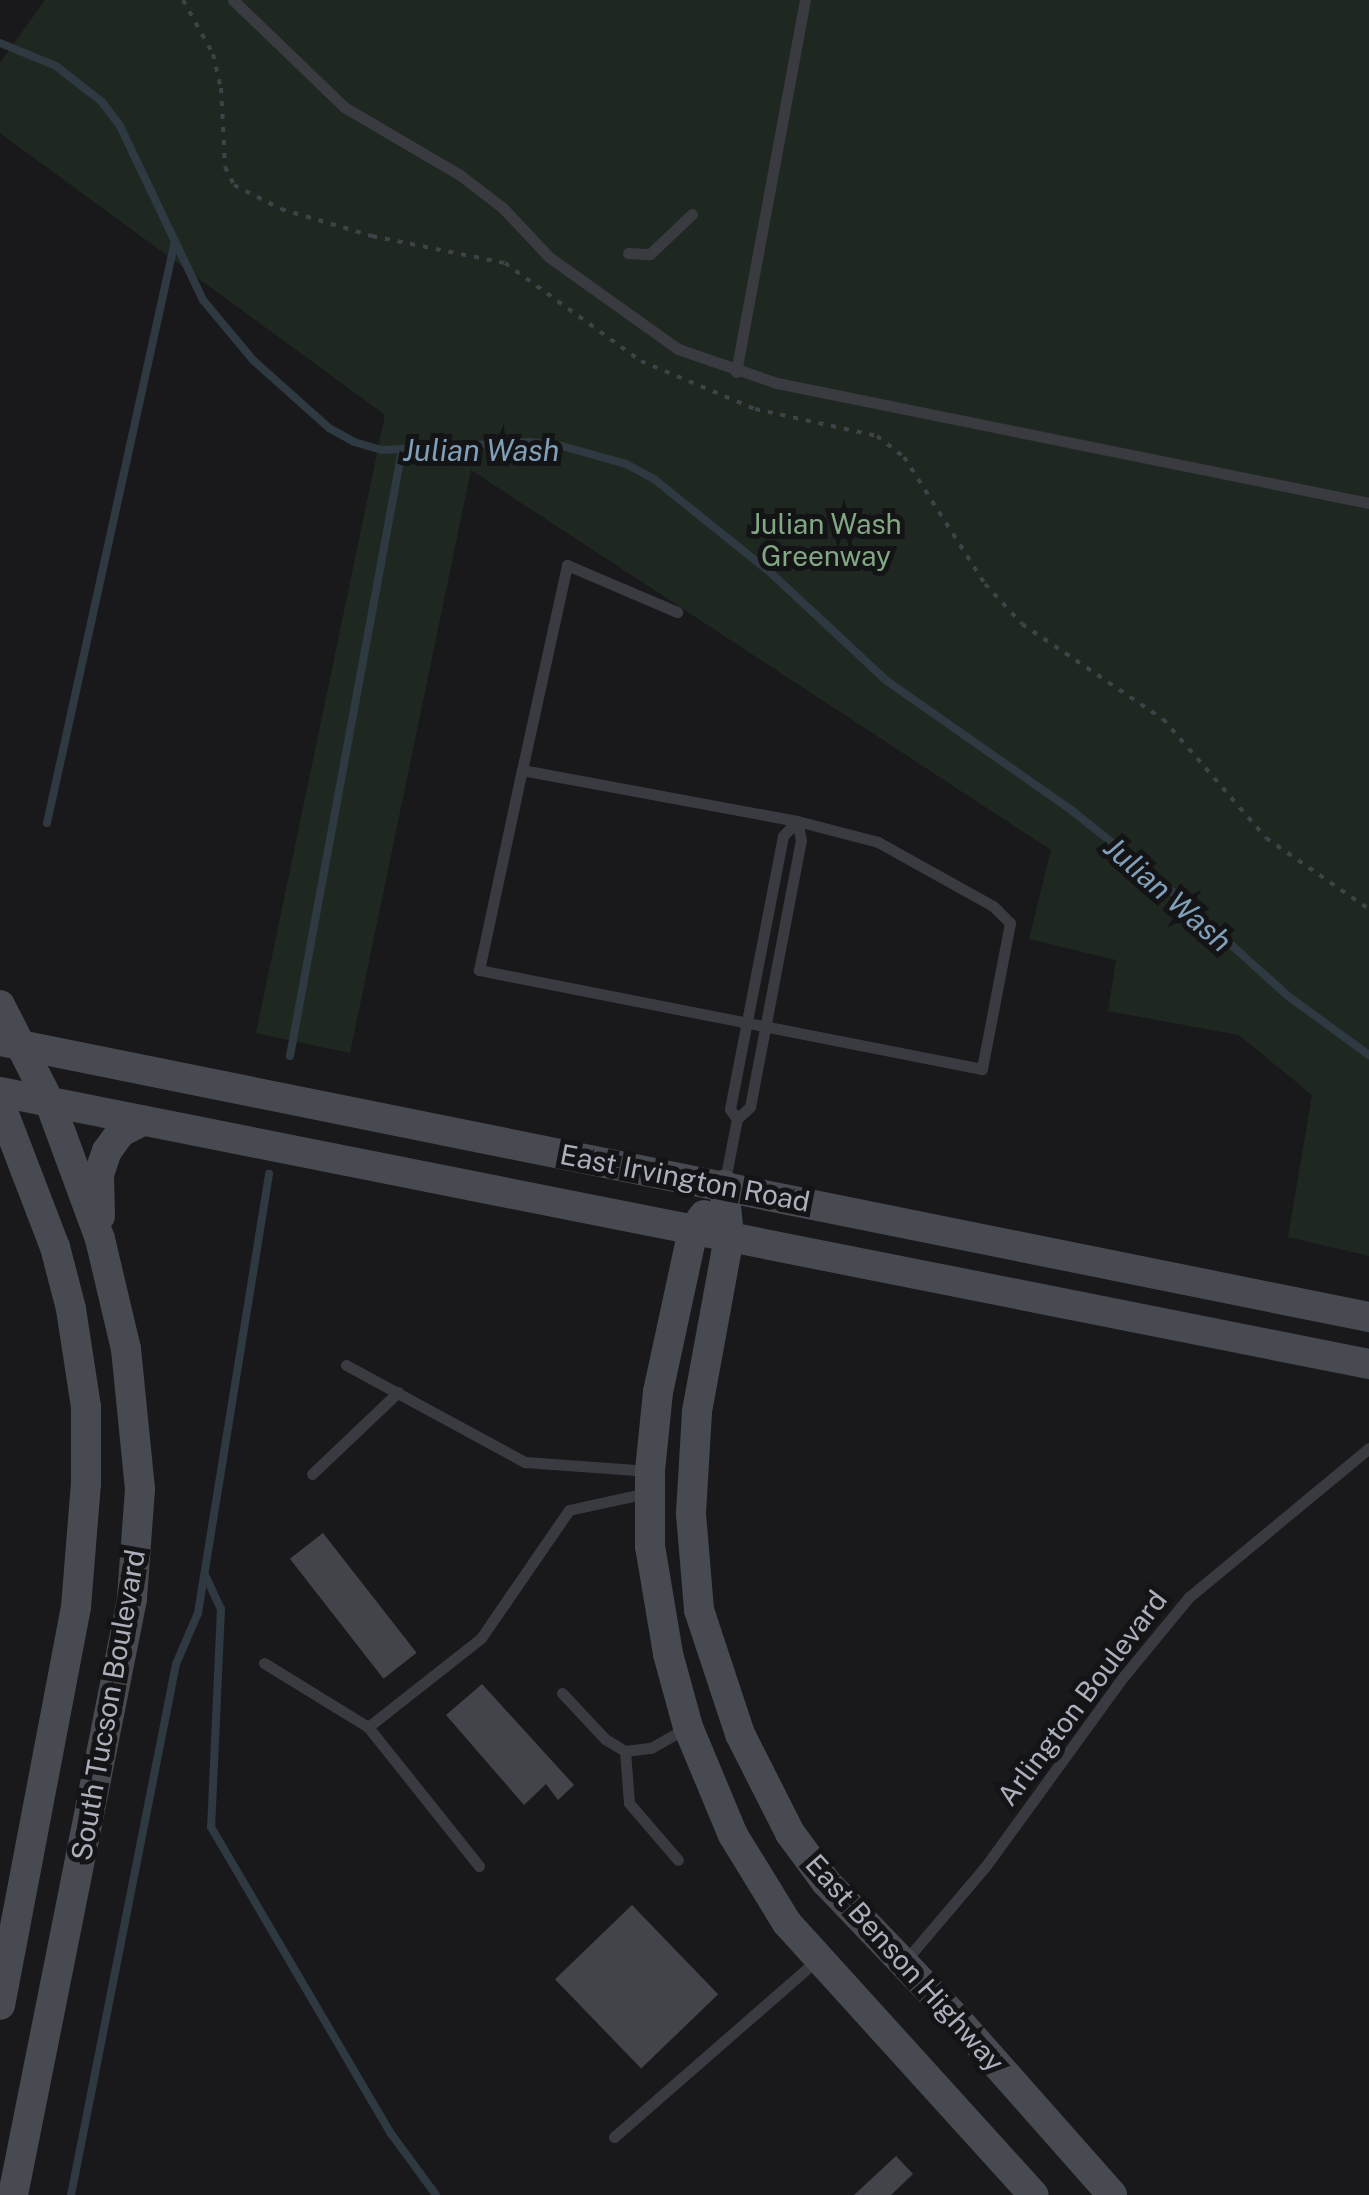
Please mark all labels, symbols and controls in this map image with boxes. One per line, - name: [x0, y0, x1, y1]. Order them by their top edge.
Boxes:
- water label: Julian Wash: [402, 432, 560, 468]
- park label: Julian Wash Greenway: [750, 507, 902, 573]
- water label: Julian Wash: [1097, 829, 1239, 959]
- street label: East Irvington Road: [557, 1137, 813, 1219]
- street label: South Tucson Boulevard: [64, 1547, 152, 1863]
- street label: Arlington Boulevard: [990, 1584, 1174, 1812]
- street label: East Benson Highway: [799, 1847, 1011, 2079]

